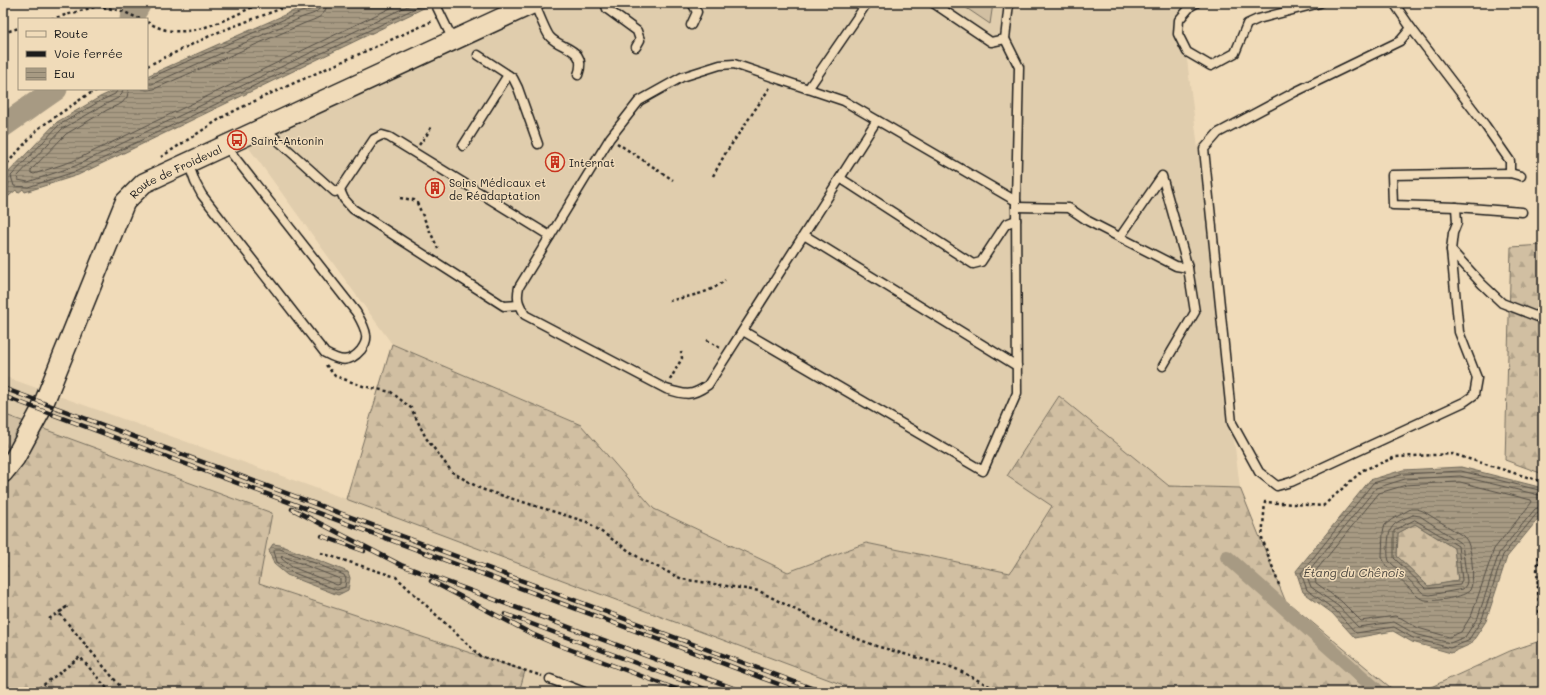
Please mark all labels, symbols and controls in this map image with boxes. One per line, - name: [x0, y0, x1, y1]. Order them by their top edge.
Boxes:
- legend: [18, 18, 148, 90]
- text: Route: [54, 25, 88, 41]
- text: Voie ferrée: [54, 45, 123, 61]
- text: Eau: [54, 65, 75, 81]
- bus stop icon: Saint-Antonin: [226, 129, 248, 151]
- place label: Saint-Antonin: [251, 133, 324, 148]
- street label: Route de Froideval: [126, 141, 224, 201]
- building icon: Internat: [544, 151, 566, 173]
- place label: Internat: [569, 155, 615, 170]
- place label: Soins Médicaux et de Réadaptation: [449, 175, 546, 203]
- building icon: Soins Médicaux et de Réadaptation: [424, 177, 446, 199]
- water label: Étang du Chênois: [1303, 564, 1405, 580]

